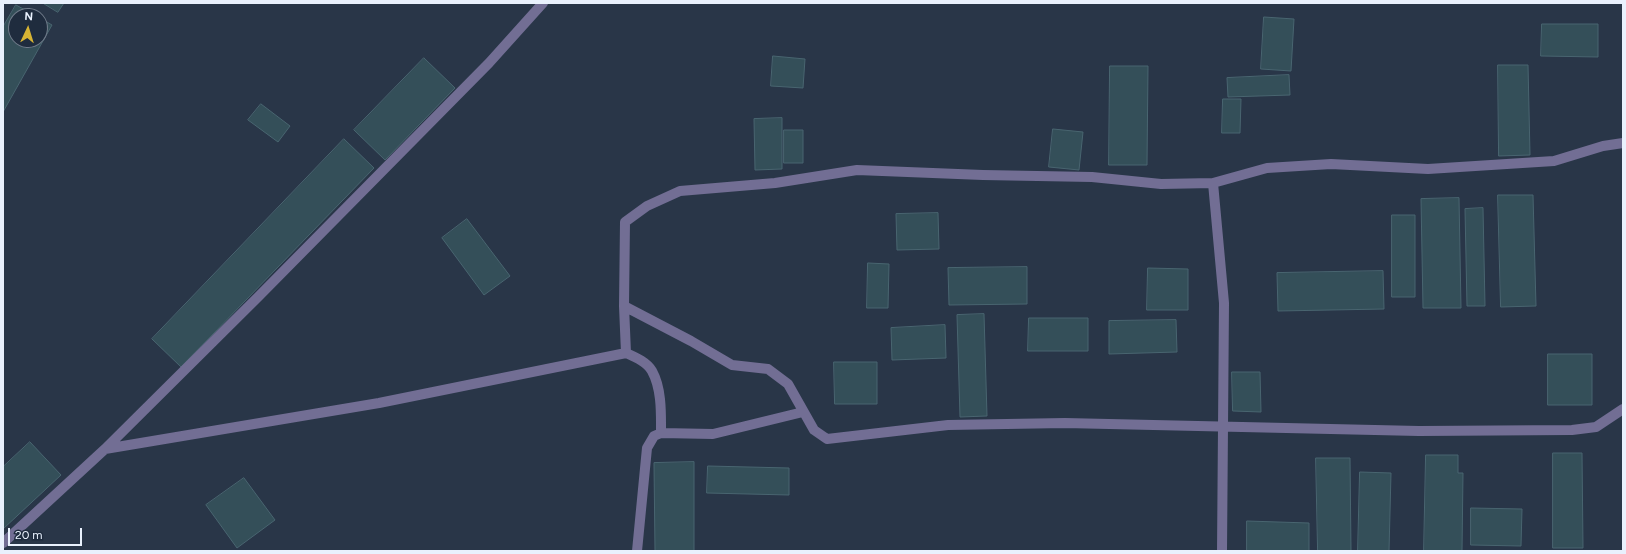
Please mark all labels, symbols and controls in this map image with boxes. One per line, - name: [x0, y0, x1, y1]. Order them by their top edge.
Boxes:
- north arrow: [8, 8, 48, 48]
- text: N: [24, 10, 33, 23]
- scale bar: [10, 520, 84, 546]
- text: 20 m: [15, 528, 43, 542]

